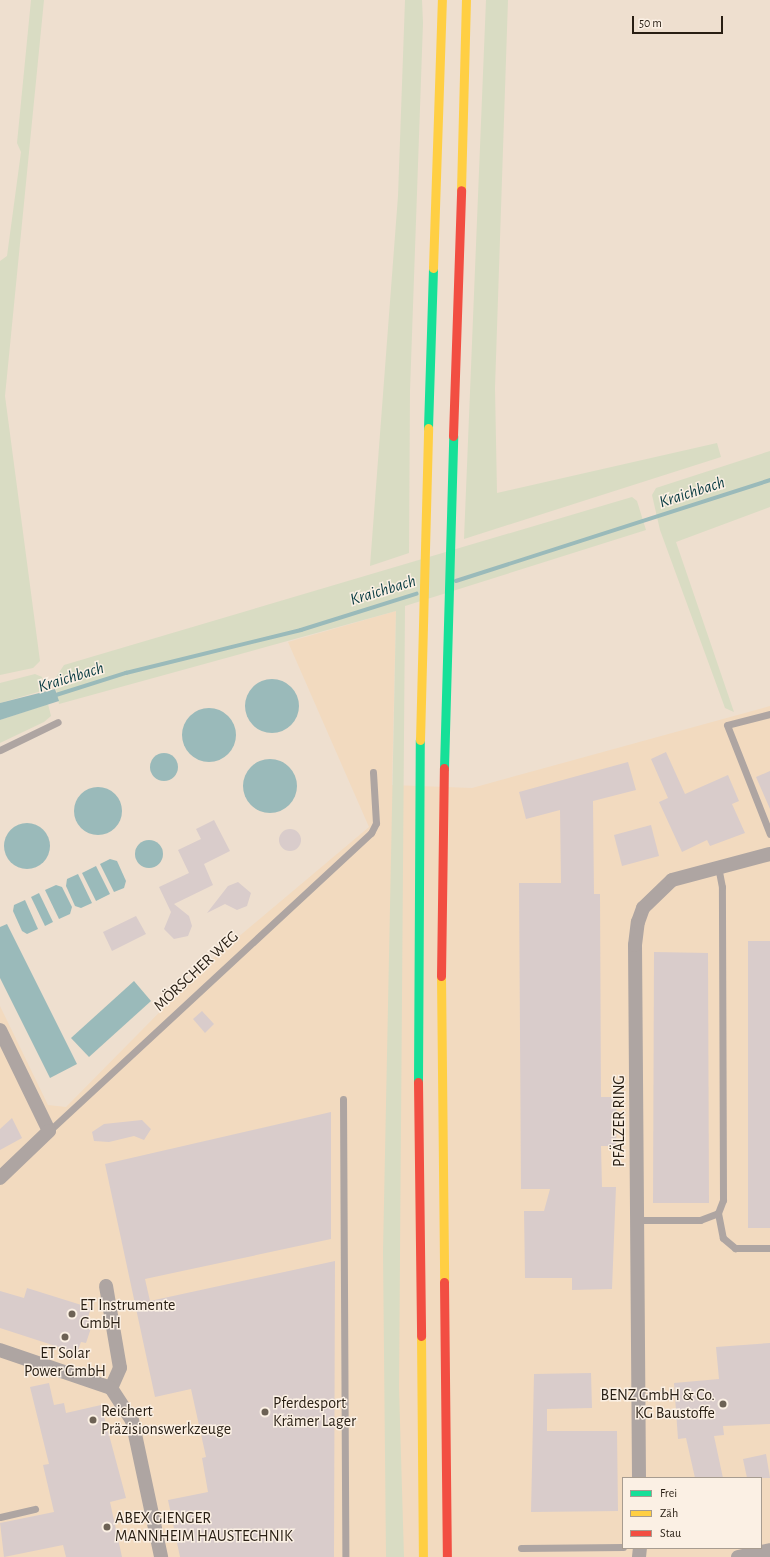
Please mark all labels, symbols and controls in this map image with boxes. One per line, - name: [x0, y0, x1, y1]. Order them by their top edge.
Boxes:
- scale bar: [634, 8, 725, 34]
- text: 50 m: [639, 17, 662, 29]
- water label: Kraichbach: [657, 472, 727, 512]
- water label: Kraichbach: [348, 570, 418, 610]
- water label: Kraichbach: [36, 657, 106, 697]
- street label: MÖRSCHER WEG: [150, 927, 242, 1015]
- street label: PFÄLZER RING: [609, 1075, 629, 1167]
- place label: ET Instrumente GmbH: [80, 1295, 175, 1333]
- marker: ET Instrumente GmbH: [67, 1309, 77, 1319]
- marker: ET Solar Power GmbH: [60, 1332, 70, 1342]
- place label: ET Solar Power GmbH: [24, 1343, 106, 1381]
- place label: BENZ GmbH & Co. KG Baustoffe: [601, 1385, 715, 1423]
- place label: Pferdesport Krämer Lager: [273, 1393, 356, 1431]
- marker: BENZ GmbH & Co. KG Baustoffe: [718, 1399, 728, 1409]
- place label: Reichert Präzisionswerkzeuge: [101, 1401, 231, 1439]
- marker: Pferdesport Krämer Lager: [260, 1407, 270, 1417]
- marker: Reichert Präzisionswerkzeuge: [88, 1415, 98, 1425]
- legend: [622, 1477, 762, 1549]
- text: Frei: [660, 1487, 677, 1499]
- text: Zäh: [660, 1507, 678, 1519]
- place label: ABEX GIENGER MANNHEIM HAUSTECHNIK: [115, 1508, 293, 1546]
- marker: ABEX GIENGER MANNHEIM HAUSTECHNIK: [102, 1522, 112, 1532]
- text: Stau: [660, 1527, 681, 1539]

